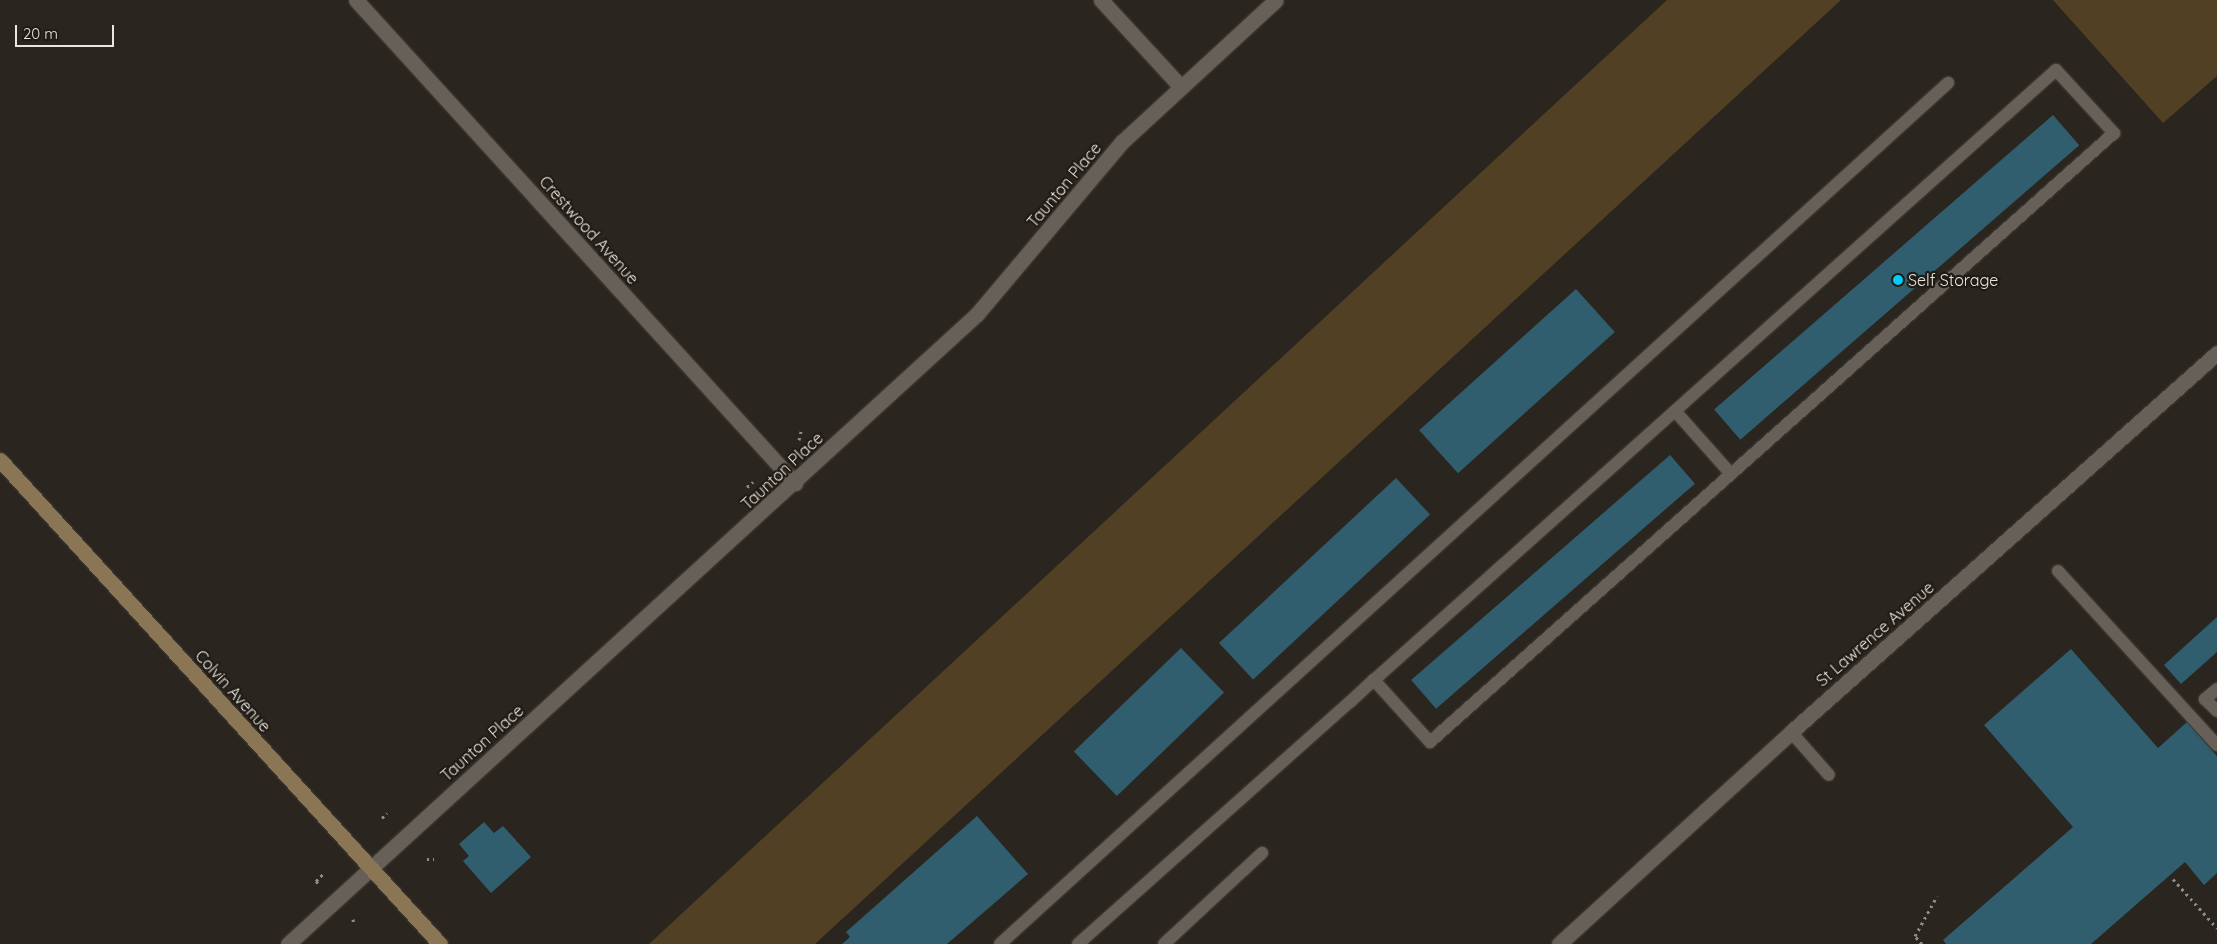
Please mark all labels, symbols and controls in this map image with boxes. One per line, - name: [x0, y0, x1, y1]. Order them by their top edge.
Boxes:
- scale bar: [18, 15, 116, 47]
- text: 20 m: [23, 24, 58, 43]
- street label: Taunton Place: [1023, 139, 1105, 231]
- street label: Crestwood Avenue: [535, 172, 643, 288]
- place label: Self Storage: [1908, 270, 1998, 290]
- marker: Self Storage: [1892, 274, 1904, 286]
- street label: Taunton Place: [737, 428, 827, 514]
- street label: St Lawrence Avenue: [1812, 578, 1938, 690]
- street label: Colvin Avenue: [191, 646, 275, 736]
- street label: Taunton Place: [437, 701, 527, 785]

